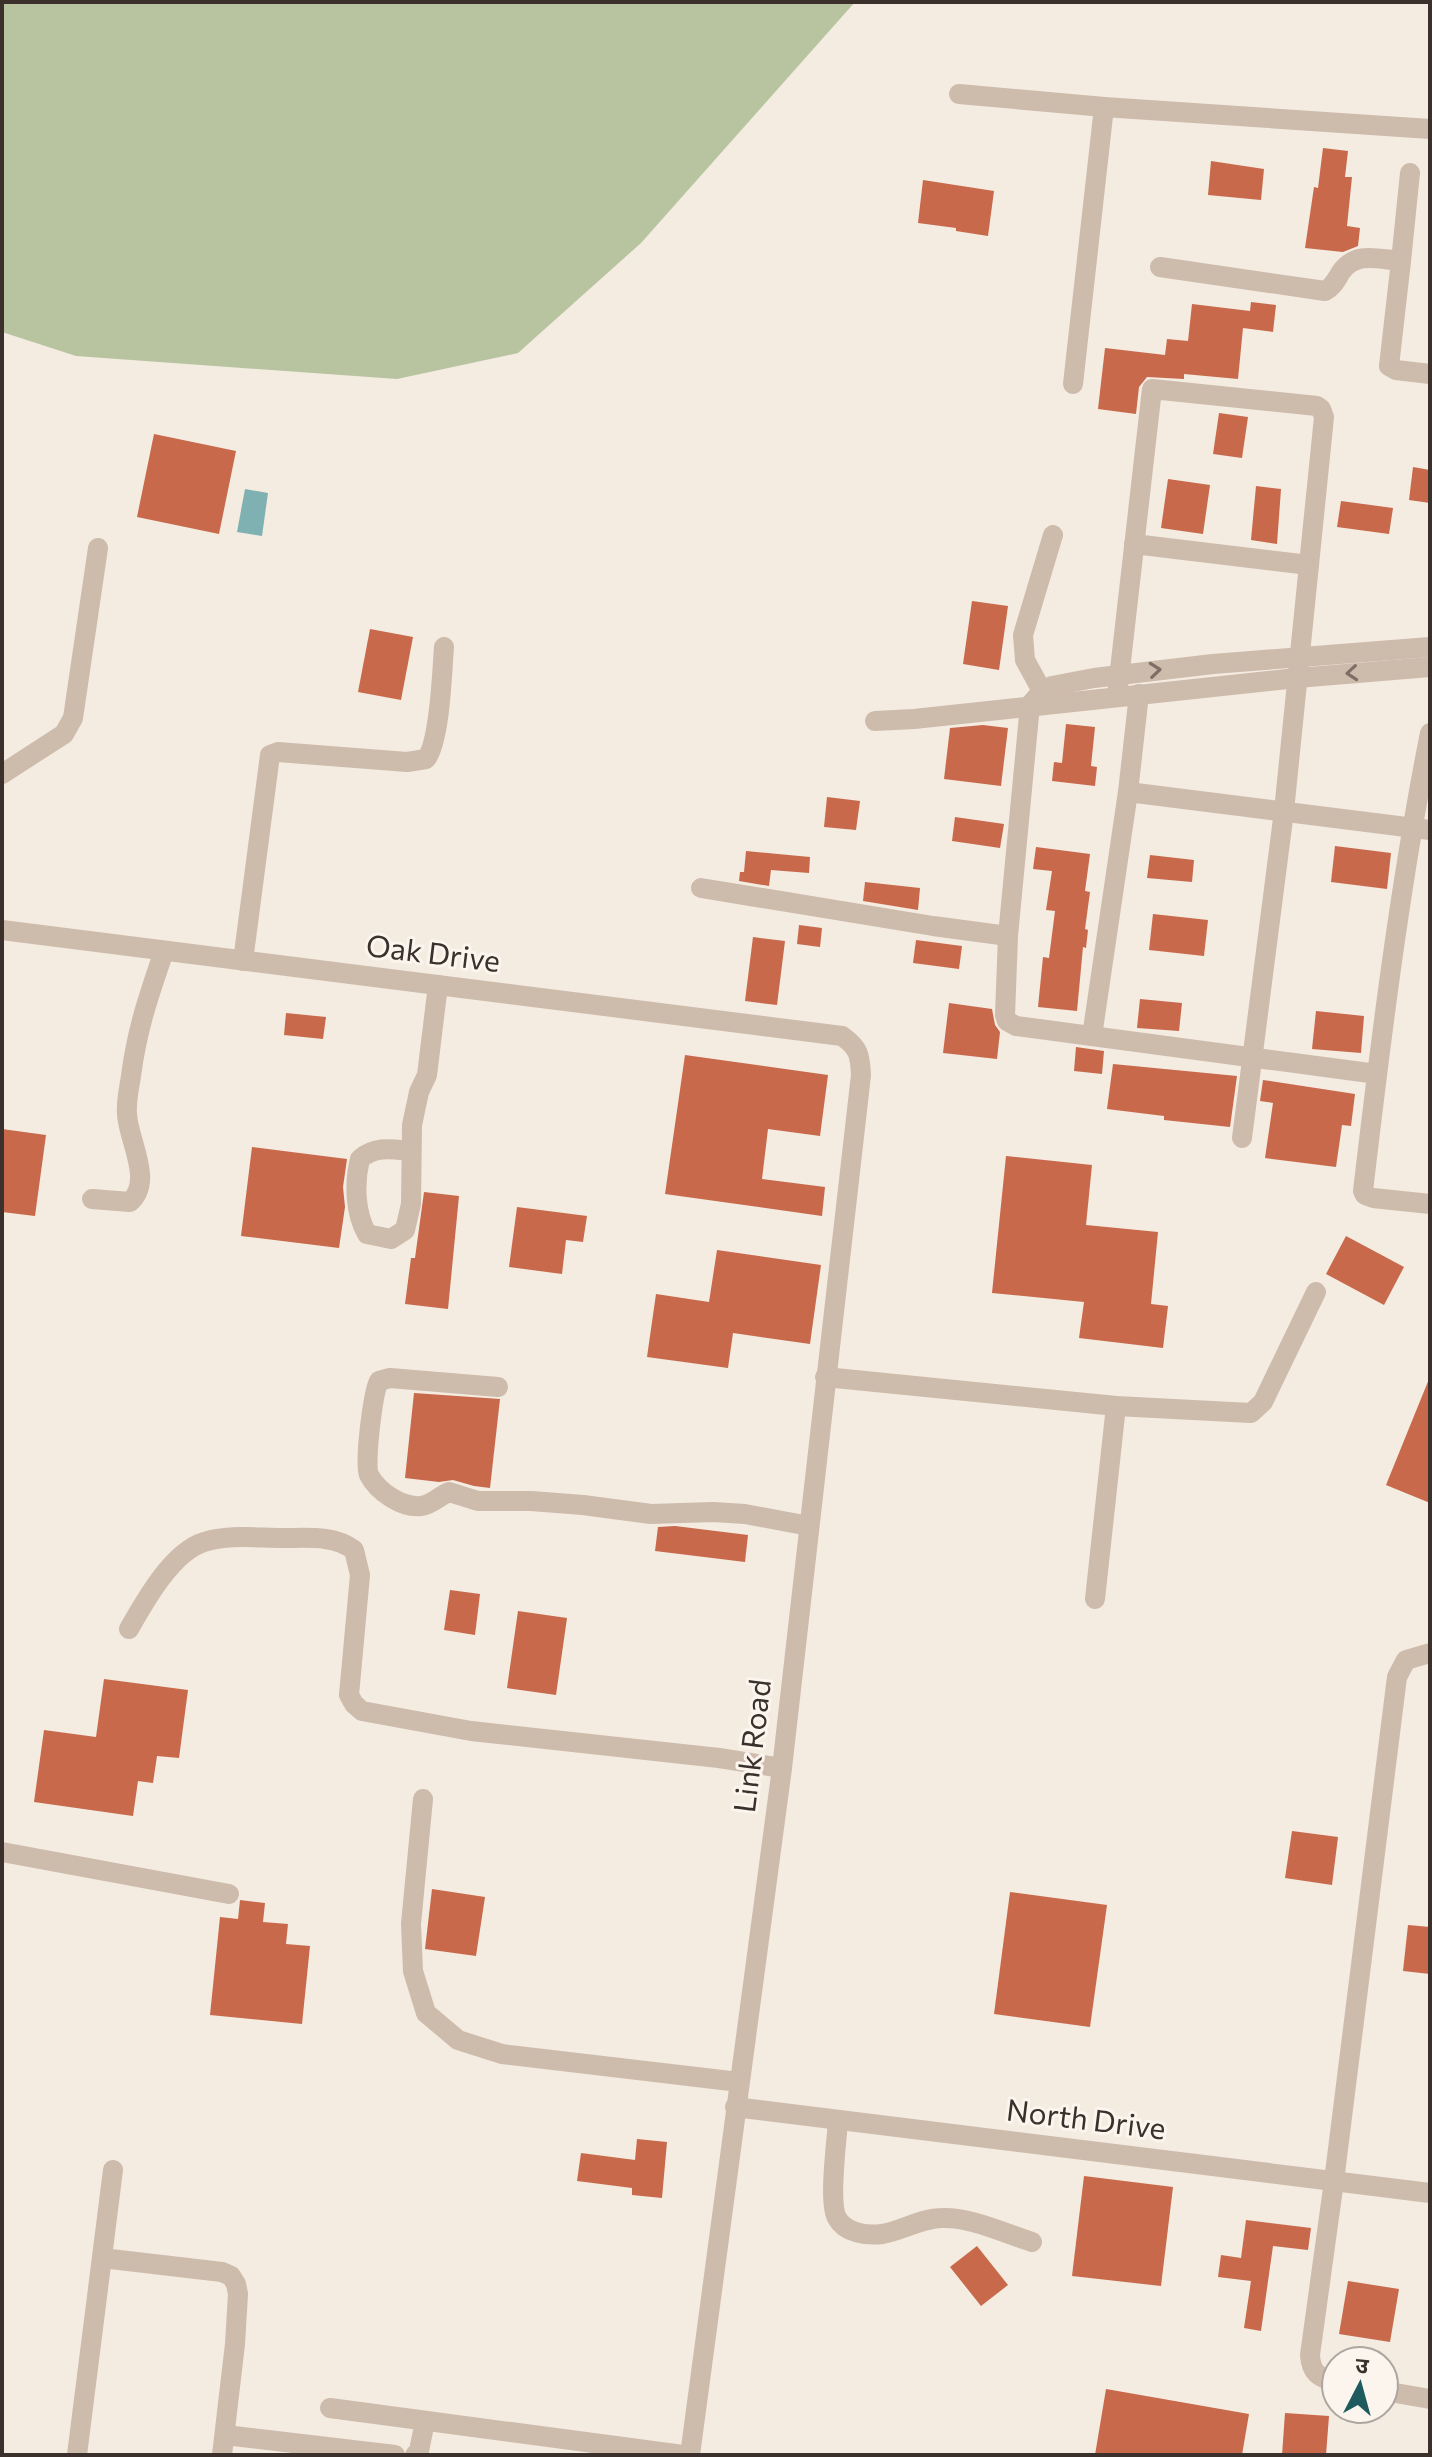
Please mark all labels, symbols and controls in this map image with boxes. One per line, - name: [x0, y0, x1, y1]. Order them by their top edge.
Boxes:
- one-way arrow: [1149, 662, 1162, 679]
- one-way arrow: [1345, 664, 1358, 681]
- street label: Oak Drive: [364, 925, 502, 978]
- street label: Link Road: [724, 1677, 777, 1815]
- street label: North Drive: [1005, 2089, 1168, 2146]
- north arrow: [1320, 2345, 1400, 2425]
- text: उ: [1354, 2351, 1371, 2379]

